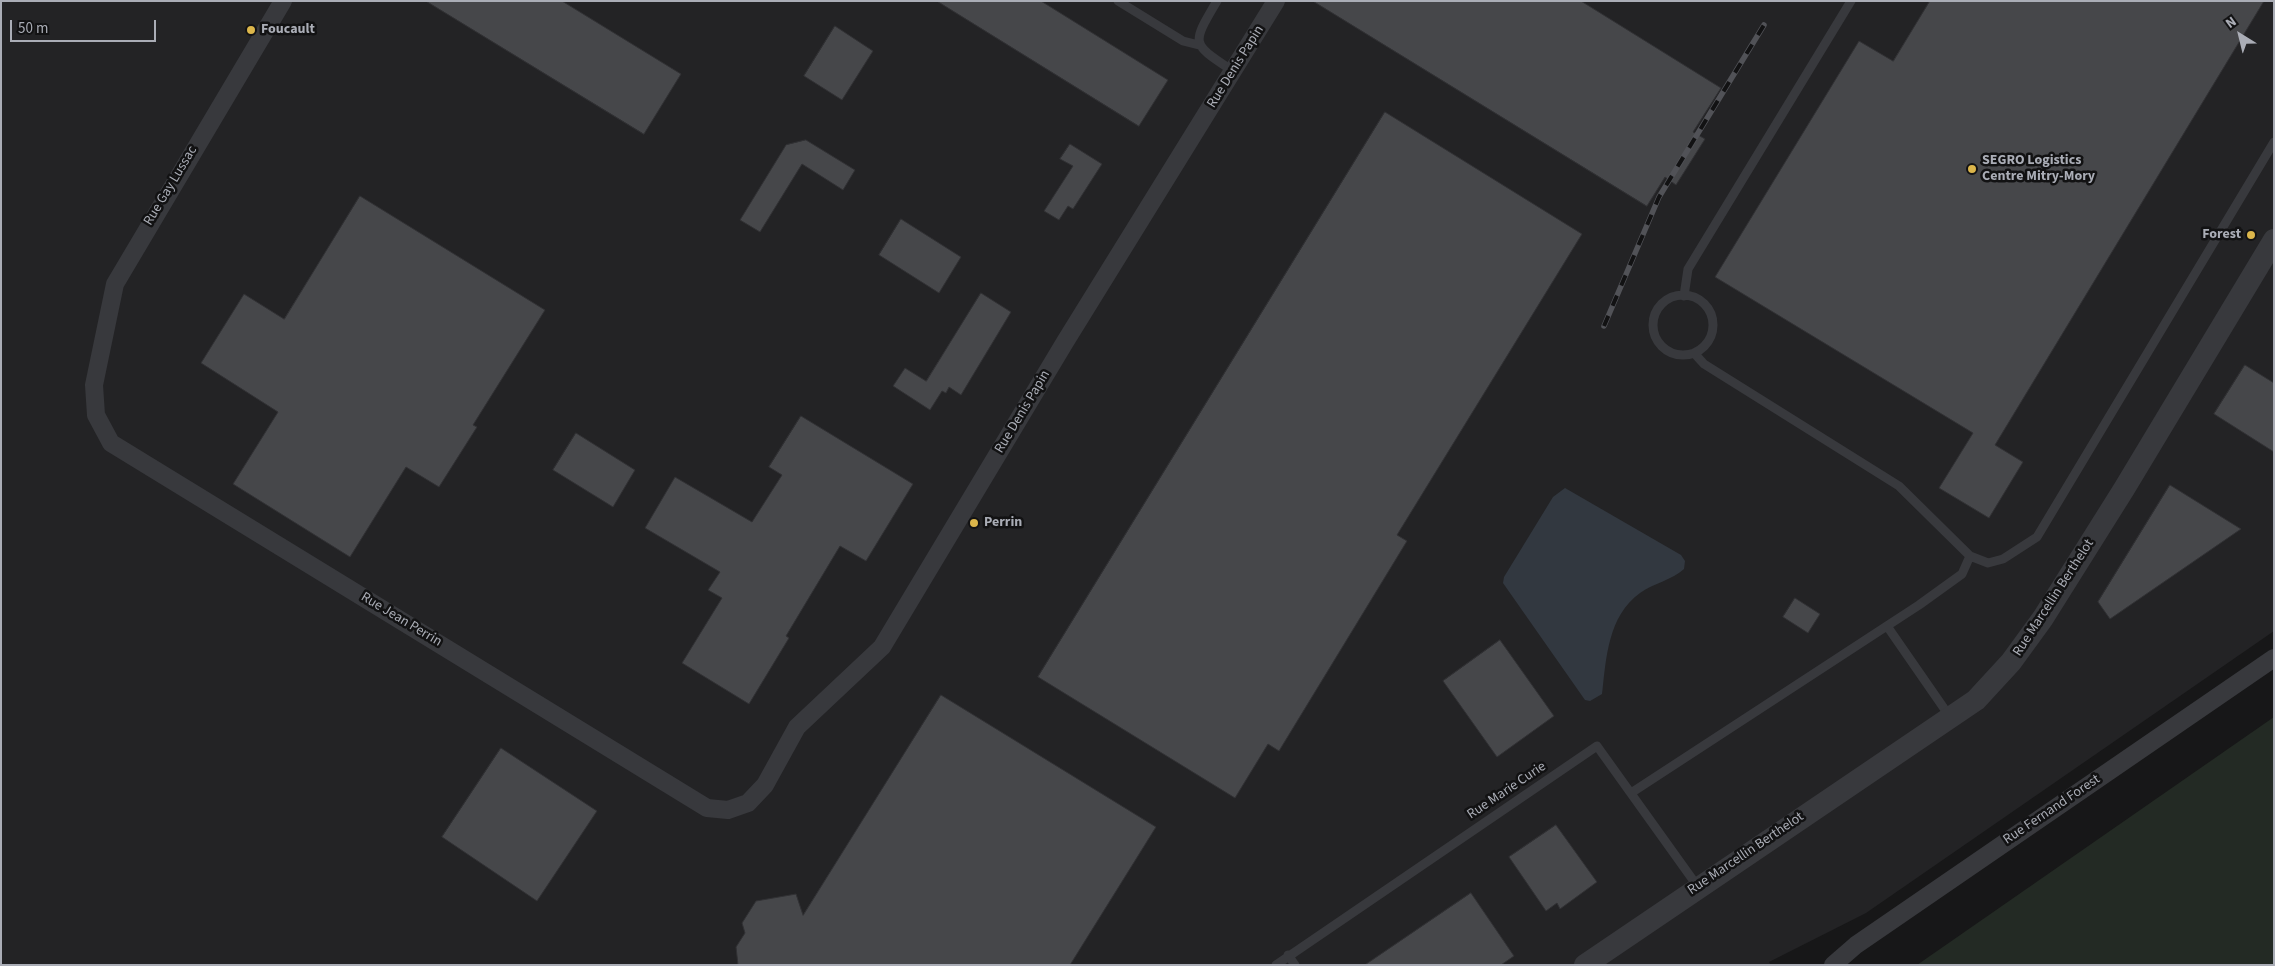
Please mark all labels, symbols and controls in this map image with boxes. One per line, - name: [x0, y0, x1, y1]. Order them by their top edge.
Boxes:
- scale bar: [12, 10, 159, 42]
- north arrow: [2215, 10, 2265, 60]
- text: N: [2222, 12, 2241, 34]
- text: 50 m: [18, 18, 48, 39]
- place label: Foucault: [261, 22, 315, 38]
- street label: Rue Denis Papin: [1204, 23, 1268, 111]
- marker: Foucault: [245, 24, 257, 36]
- street label: Rue Gay Lussac: [141, 143, 201, 229]
- place label: SEGRO Logistics Centre Mitry-Mory: [1982, 153, 2095, 186]
- marker: SEGRO Logistics Centre Mitry-Mory: [1966, 163, 1978, 175]
- place label: Forest: [2202, 227, 2241, 243]
- marker: Forest: [2245, 229, 2257, 241]
- street label: Rue Denis Papin: [992, 367, 1054, 457]
- place label: Perrin: [984, 515, 1022, 531]
- marker: Perrin: [968, 517, 980, 529]
- street label: Rue Marcellin Berthelot: [2010, 536, 2098, 660]
- street label: Rue Jean Perrin: [357, 589, 445, 651]
- street label: Rue Marie Curie: [1464, 759, 1550, 823]
- street label: Rue Fernand Forest: [2000, 771, 2104, 849]
- street label: Rue Marcellin Berthelot: [1685, 809, 1807, 899]

